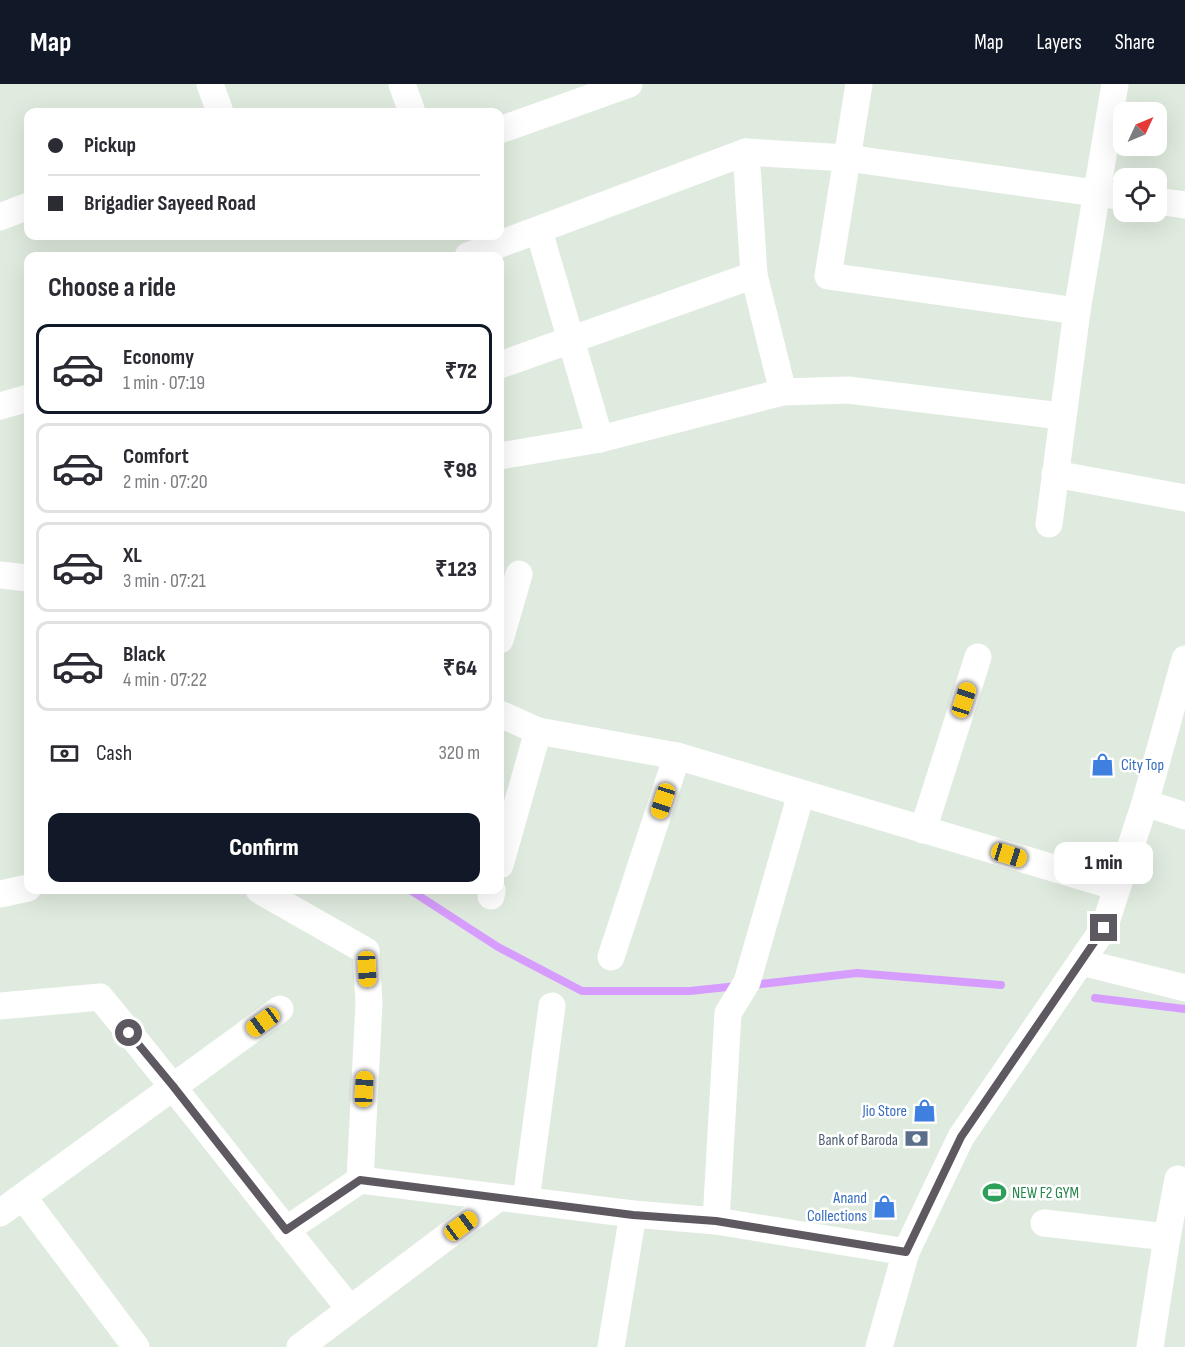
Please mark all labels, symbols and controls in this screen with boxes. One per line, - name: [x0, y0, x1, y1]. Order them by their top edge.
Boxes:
- text: Map: [30, 26, 71, 59]
- text: Map: [974, 30, 1003, 55]
- text: Layers: [1036, 30, 1082, 55]
- text: Share: [1115, 30, 1155, 55]
- north arrow: [1113, 102, 1167, 156]
- map controls: [1113, 102, 1167, 222]
- text: Pickup: [84, 132, 136, 159]
- button: locate: [1113, 168, 1167, 222]
- text: Brigadier Sayeed Road: [84, 190, 256, 217]
- text: Choose a ride: [48, 272, 176, 304]
- icon: car: [51, 342, 105, 396]
- text: Economy: [123, 344, 194, 371]
- text: ₹72: [445, 358, 477, 385]
- text: 1 min · 07:19: [123, 371, 205, 395]
- icon: car: [51, 441, 105, 495]
- text: Comfort: [123, 443, 189, 470]
- text: ₹98: [443, 457, 477, 484]
- text: 2 min · 07:20: [123, 470, 208, 494]
- icon: car: [51, 540, 105, 594]
- text: XL: [123, 542, 142, 569]
- text: ₹123: [435, 556, 477, 583]
- text: 3 min · 07:21: [123, 569, 206, 593]
- icon: car: [51, 639, 105, 693]
- text: Black: [123, 641, 165, 668]
- text: ₹64: [443, 655, 477, 682]
- text: 4 min · 07:22: [123, 668, 207, 692]
- car: [950, 680, 978, 720]
- icon: cash: [48, 737, 81, 770]
- text: Cash: [96, 740, 132, 767]
- text: 320 m: [438, 741, 480, 765]
- shop icon: City Top: [1090, 751, 1116, 777]
- place label: City Top: [1121, 756, 1164, 775]
- car: [649, 781, 677, 821]
- button: Confirm: [48, 813, 480, 882]
- car: [989, 841, 1029, 869]
- callout: 1 min: [1054, 841, 1154, 883]
- text: 1 min: [1084, 851, 1123, 875]
- route end: [1090, 914, 1117, 941]
- car: [357, 951, 377, 987]
- car: [243, 1004, 283, 1040]
- route start: [115, 1019, 142, 1046]
- car: [354, 1071, 374, 1107]
- shop icon: Jio Store: [912, 1097, 938, 1123]
- place label: Jio Store: [862, 1102, 907, 1121]
- bank icon: Bank of Baroda: [903, 1126, 929, 1152]
- place label: Bank of Baroda: [818, 1131, 898, 1150]
- sports icon: NEW F2 GYM: [981, 1179, 1007, 1205]
- place label: NEW F2 GYM: [1012, 1184, 1079, 1203]
- place label: Anand Collections: [807, 1189, 867, 1226]
- shop icon: Anand Collections: [872, 1193, 898, 1219]
- car: [441, 1208, 481, 1244]

